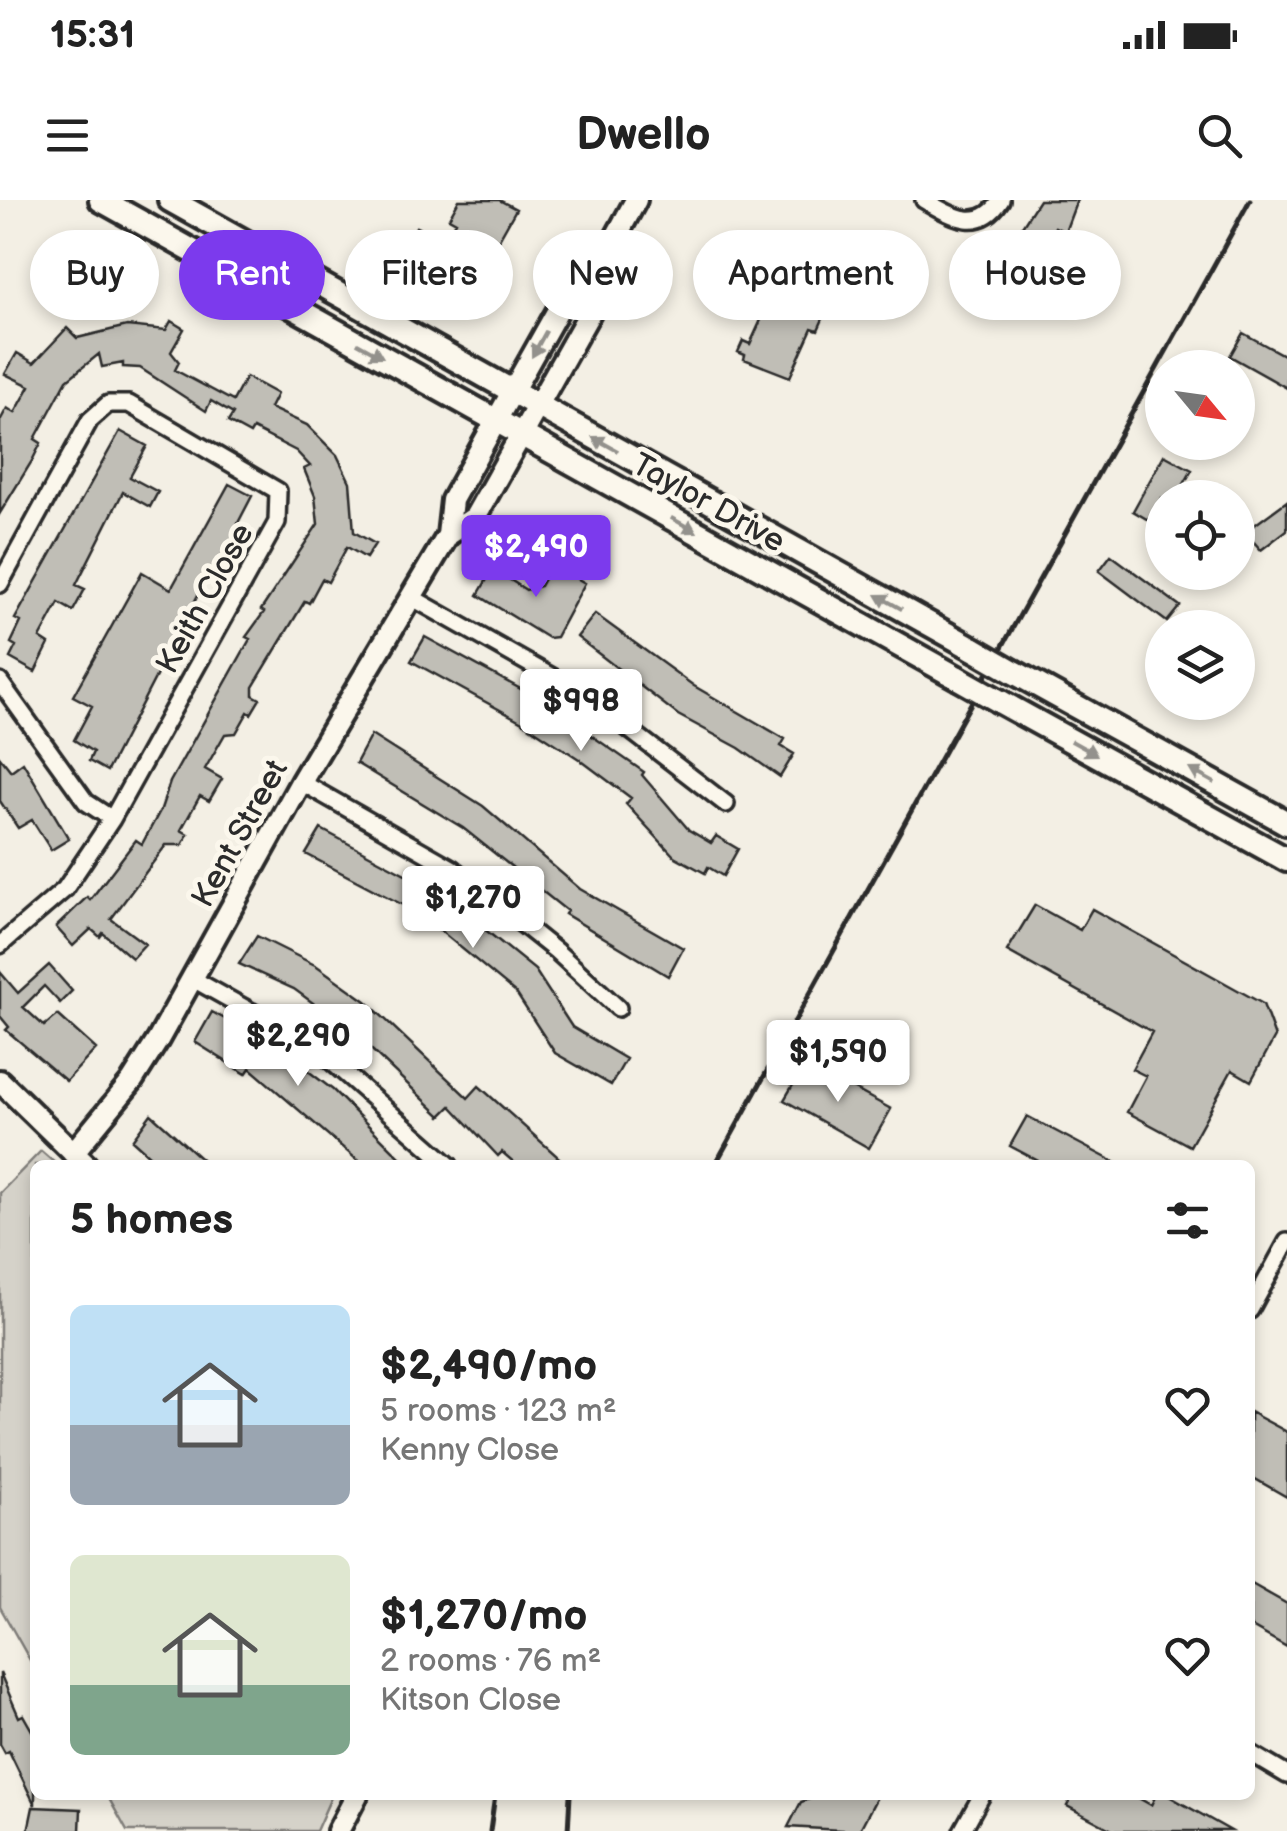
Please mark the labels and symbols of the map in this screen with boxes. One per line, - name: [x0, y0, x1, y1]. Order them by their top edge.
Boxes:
- one-way arrow: [530, 330, 547, 359]
- one-way arrow: [355, 341, 384, 358]
- north arrow: [1145, 350, 1255, 460]
- one-way arrow: [591, 435, 620, 452]
- street label: Taylor Drive: [625, 445, 792, 561]
- pin: $2,490: [455, 515, 617, 600]
- one-way arrow: [670, 516, 698, 534]
- street label: Keith Close: [148, 517, 263, 681]
- one-way arrow: [875, 593, 904, 610]
- pin: $998: [522, 669, 640, 754]
- one-way arrow: [1070, 739, 1098, 757]
- street label: Kent Street: [184, 753, 297, 914]
- one-way arrow: [1187, 767, 1216, 784]
- pin: $1,270: [392, 866, 554, 951]
- pin: $2,290: [217, 1004, 379, 1089]
- pin: $1,590: [757, 1020, 919, 1105]

